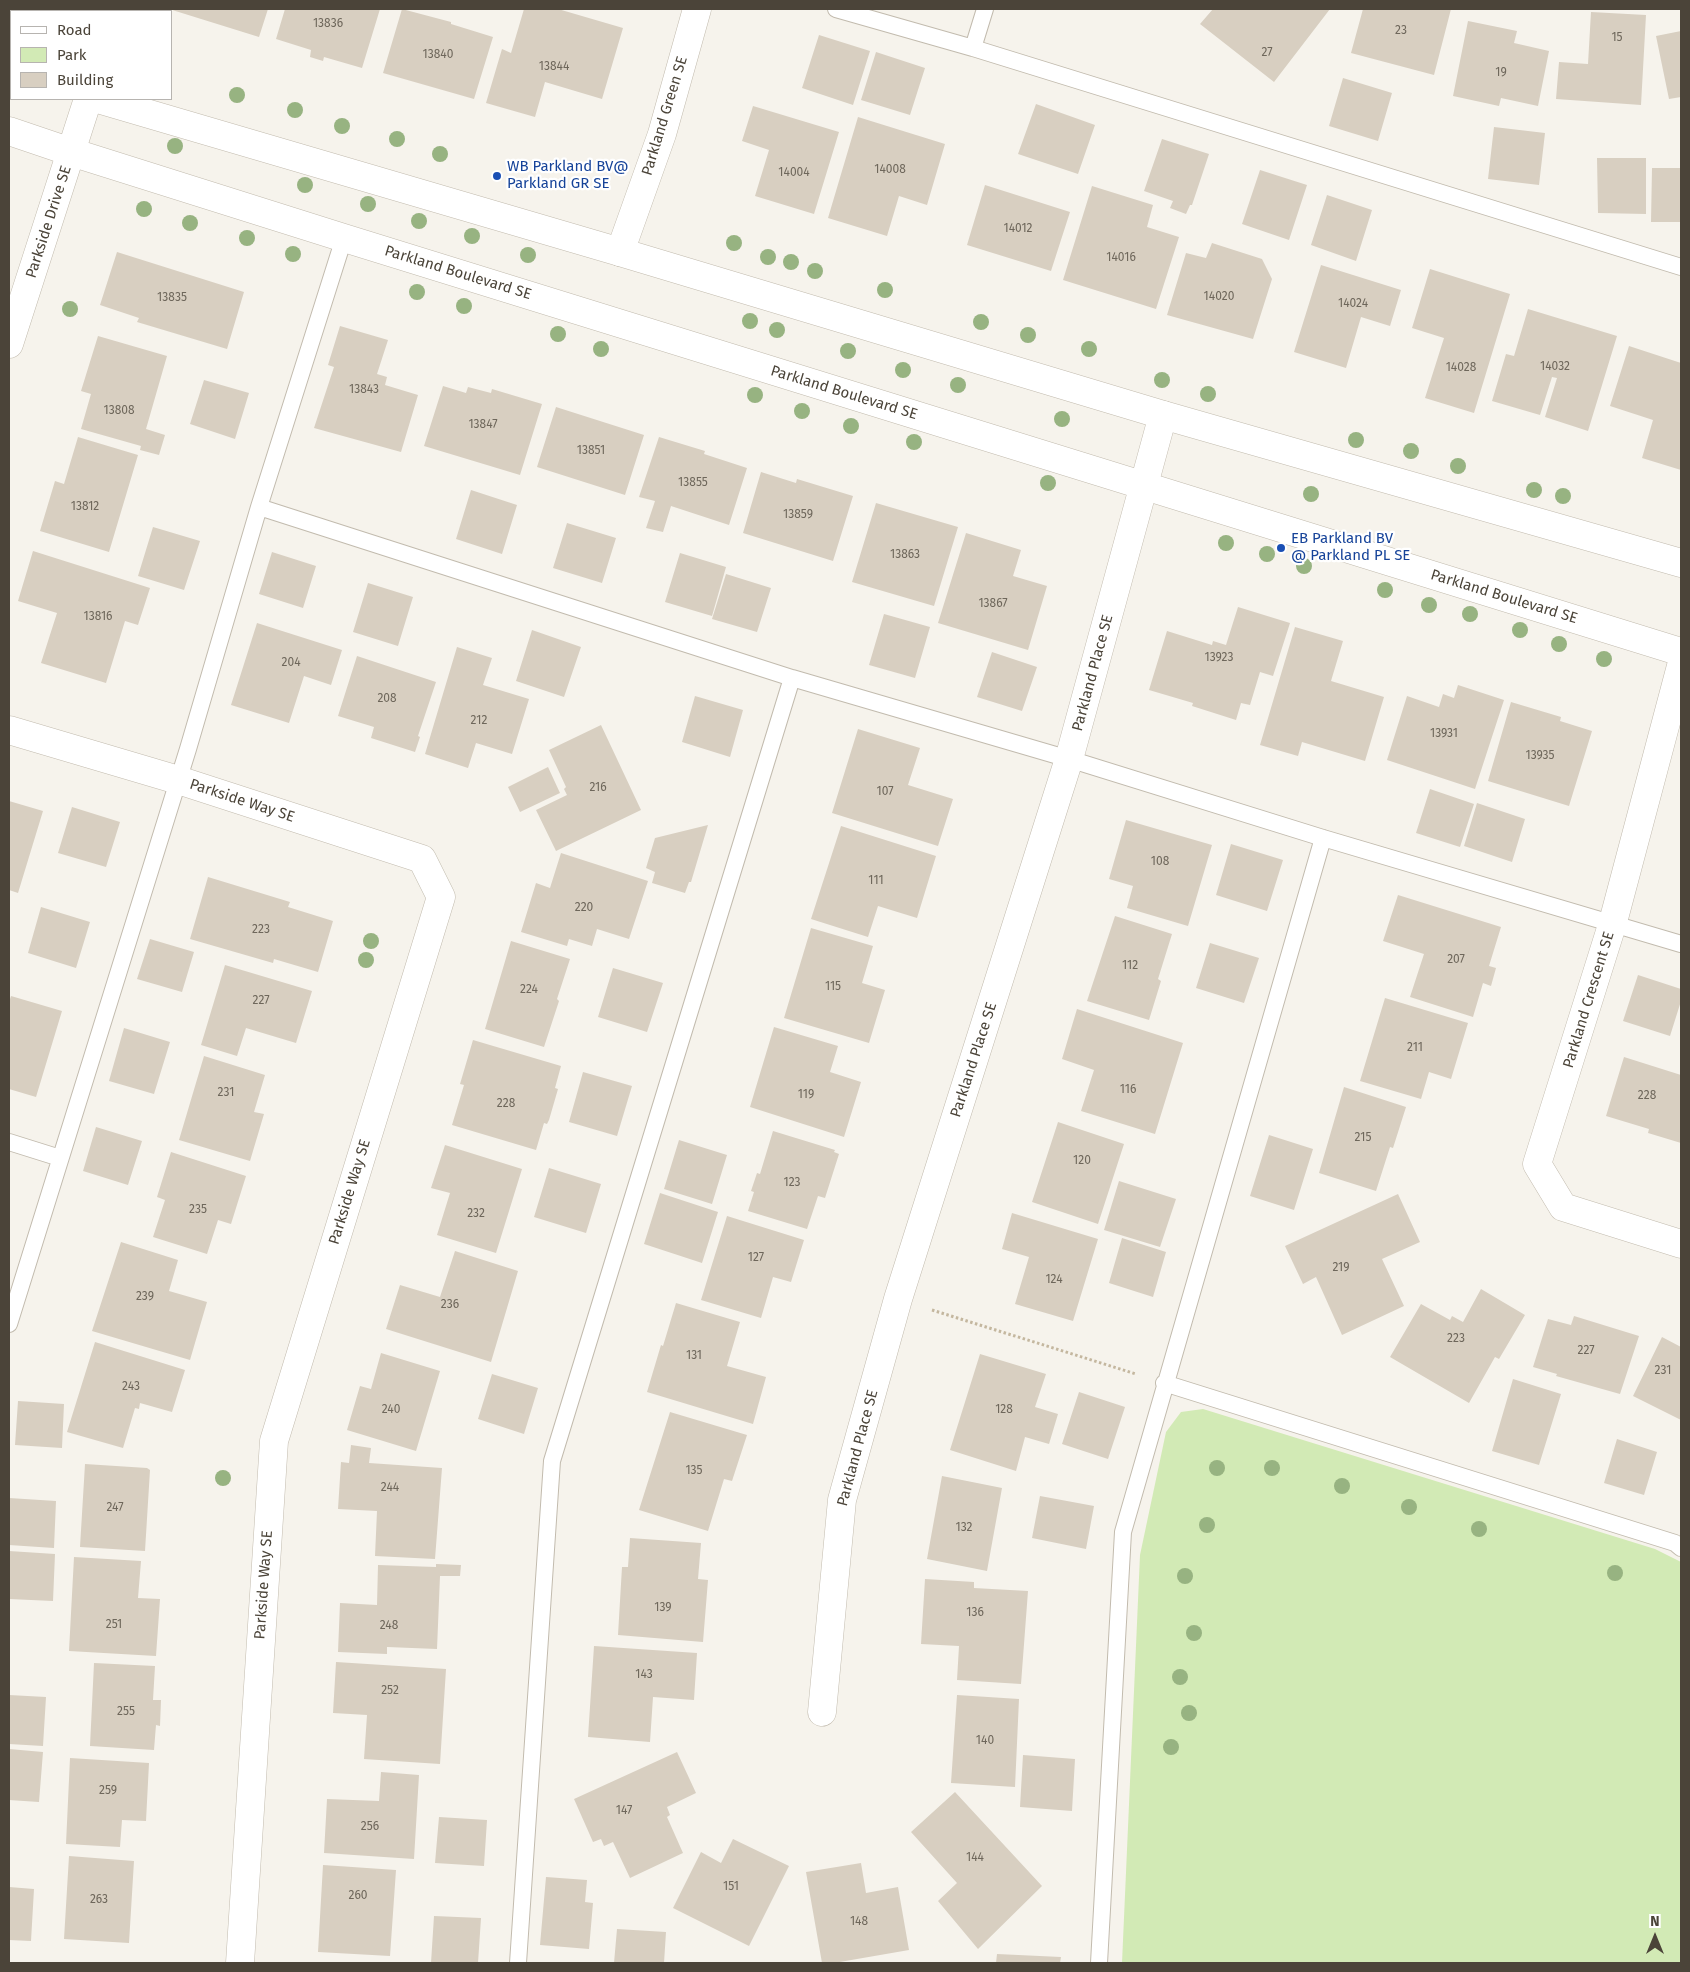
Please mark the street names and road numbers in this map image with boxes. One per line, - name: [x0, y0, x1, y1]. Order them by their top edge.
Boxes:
- street label: Parkland Green SE: [638, 54, 692, 178]
- street label: Parkside Drive SE: [22, 164, 76, 280]
- street label: Parkland Boulevard SE: [382, 242, 534, 304]
- street label: Parkland Boulevard SE: [768, 362, 920, 424]
- street label: Parkland Boulevard SE: [1428, 566, 1580, 628]
- street label: Parkland Place SE: [1069, 613, 1117, 733]
- street label: Parkside Way SE: [187, 776, 297, 826]
- street label: Parkland Crescent SE: [1560, 930, 1618, 1070]
- street label: Parkland Place SE: [947, 1000, 1001, 1120]
- street label: Parkside Way SE: [325, 1137, 375, 1247]
- street label: Parkland Place SE: [834, 1388, 882, 1508]
- street label: Parkside Way SE: [251, 1530, 277, 1640]

